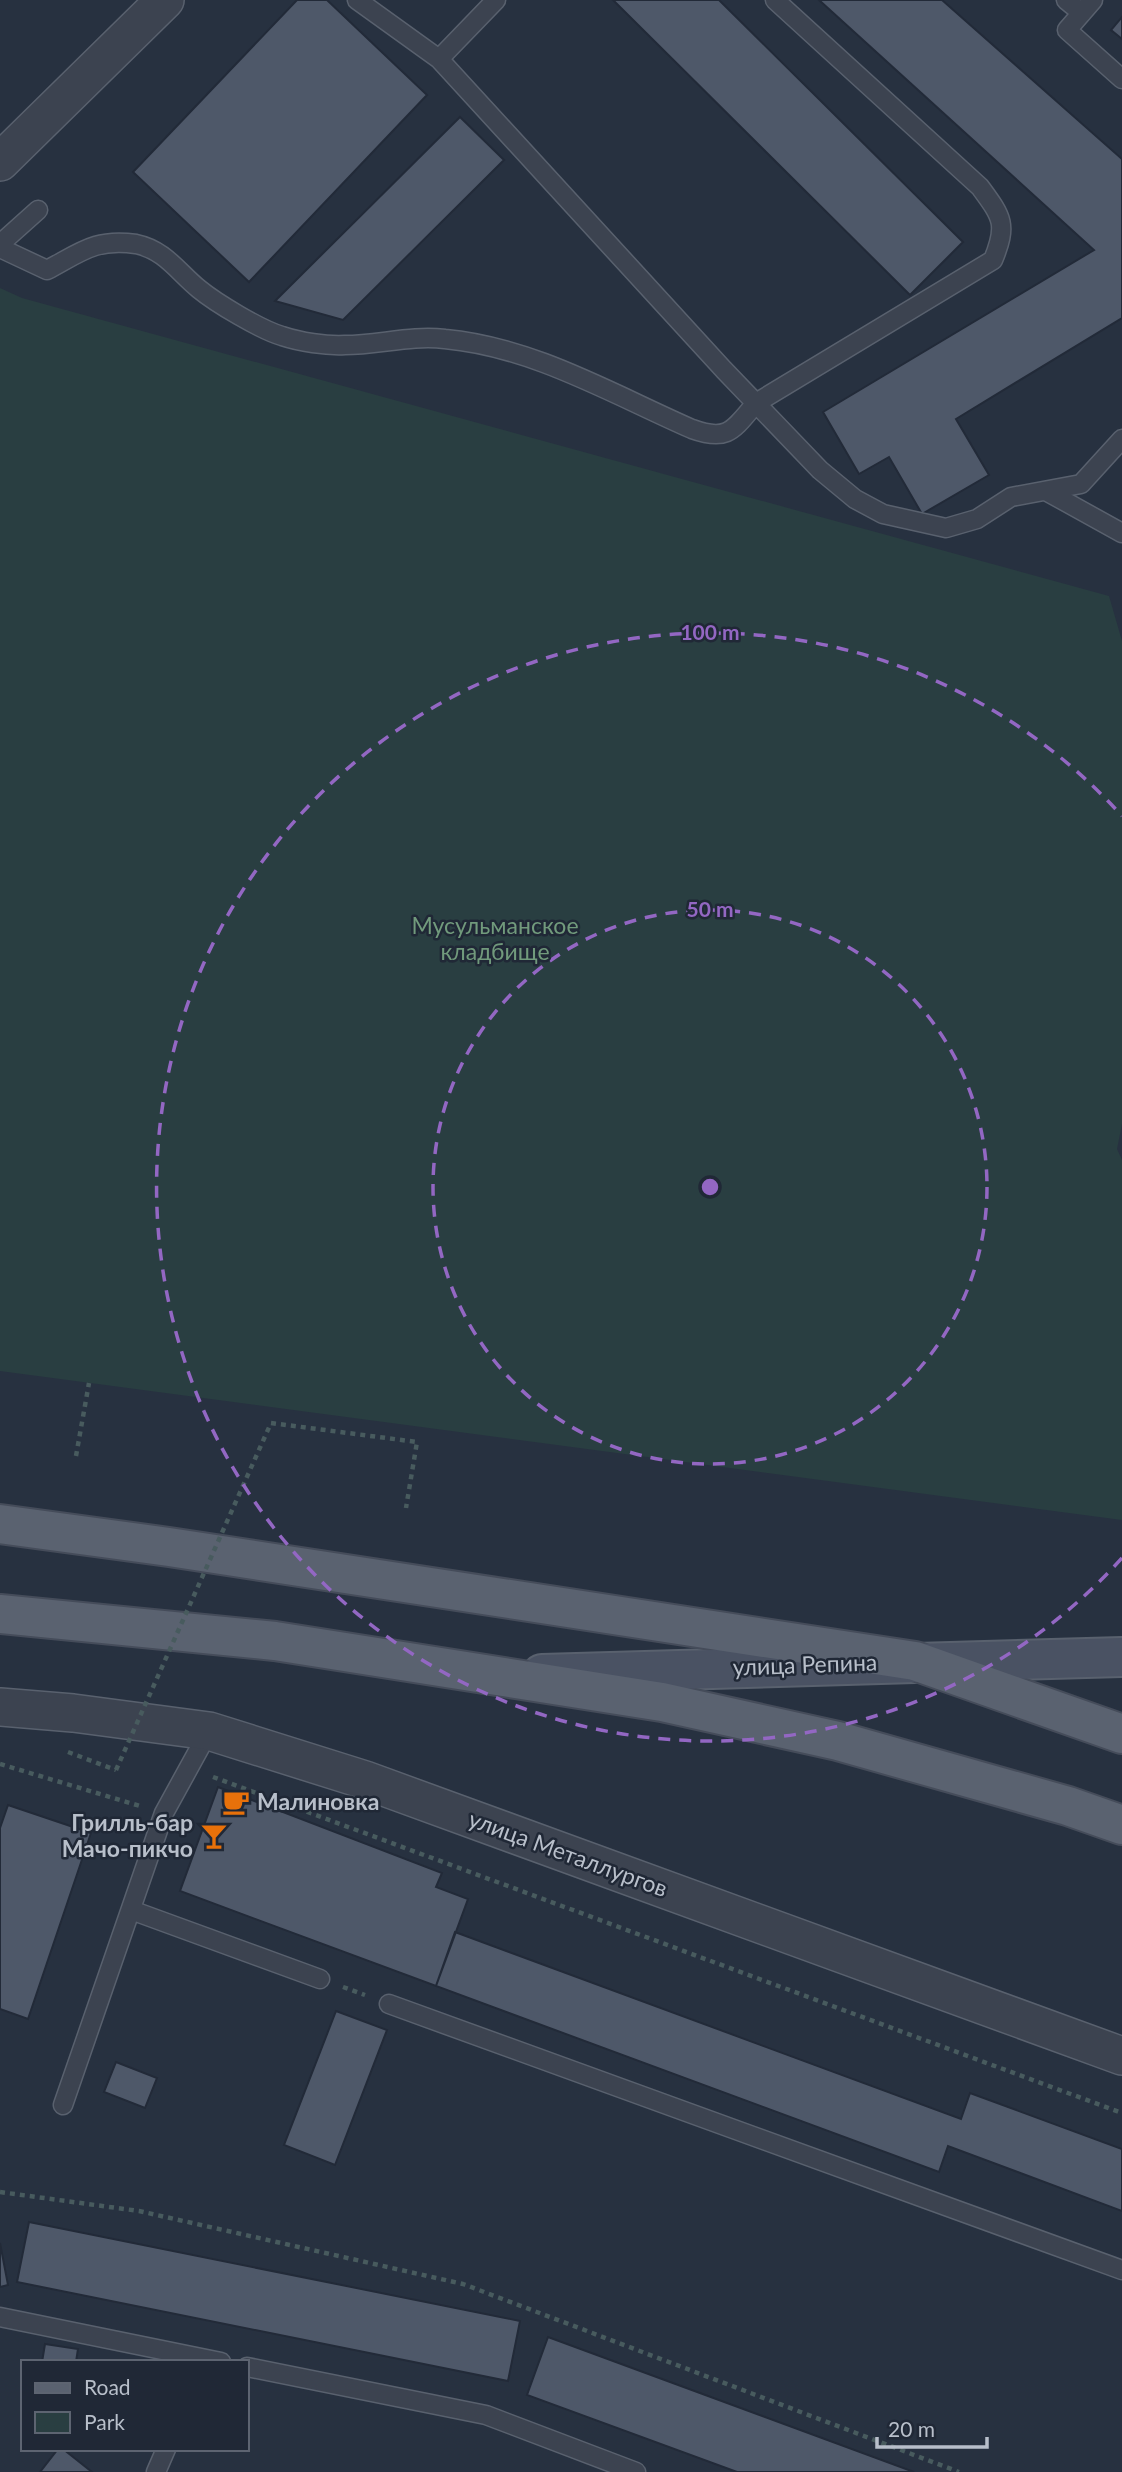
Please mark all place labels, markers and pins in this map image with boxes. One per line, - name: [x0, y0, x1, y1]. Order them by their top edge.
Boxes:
- centre of rings: [698, 1175, 722, 1199]
- cafe icon: Малиновка: [221, 1787, 251, 1817]
- place label: Малиновка: [257, 1787, 379, 1815]
- place label: Грилль-бар Мачо-пикчо: [62, 1808, 193, 1862]
- bar icon: Грилль-бар Мачо-пикчо: [199, 1821, 229, 1851]

